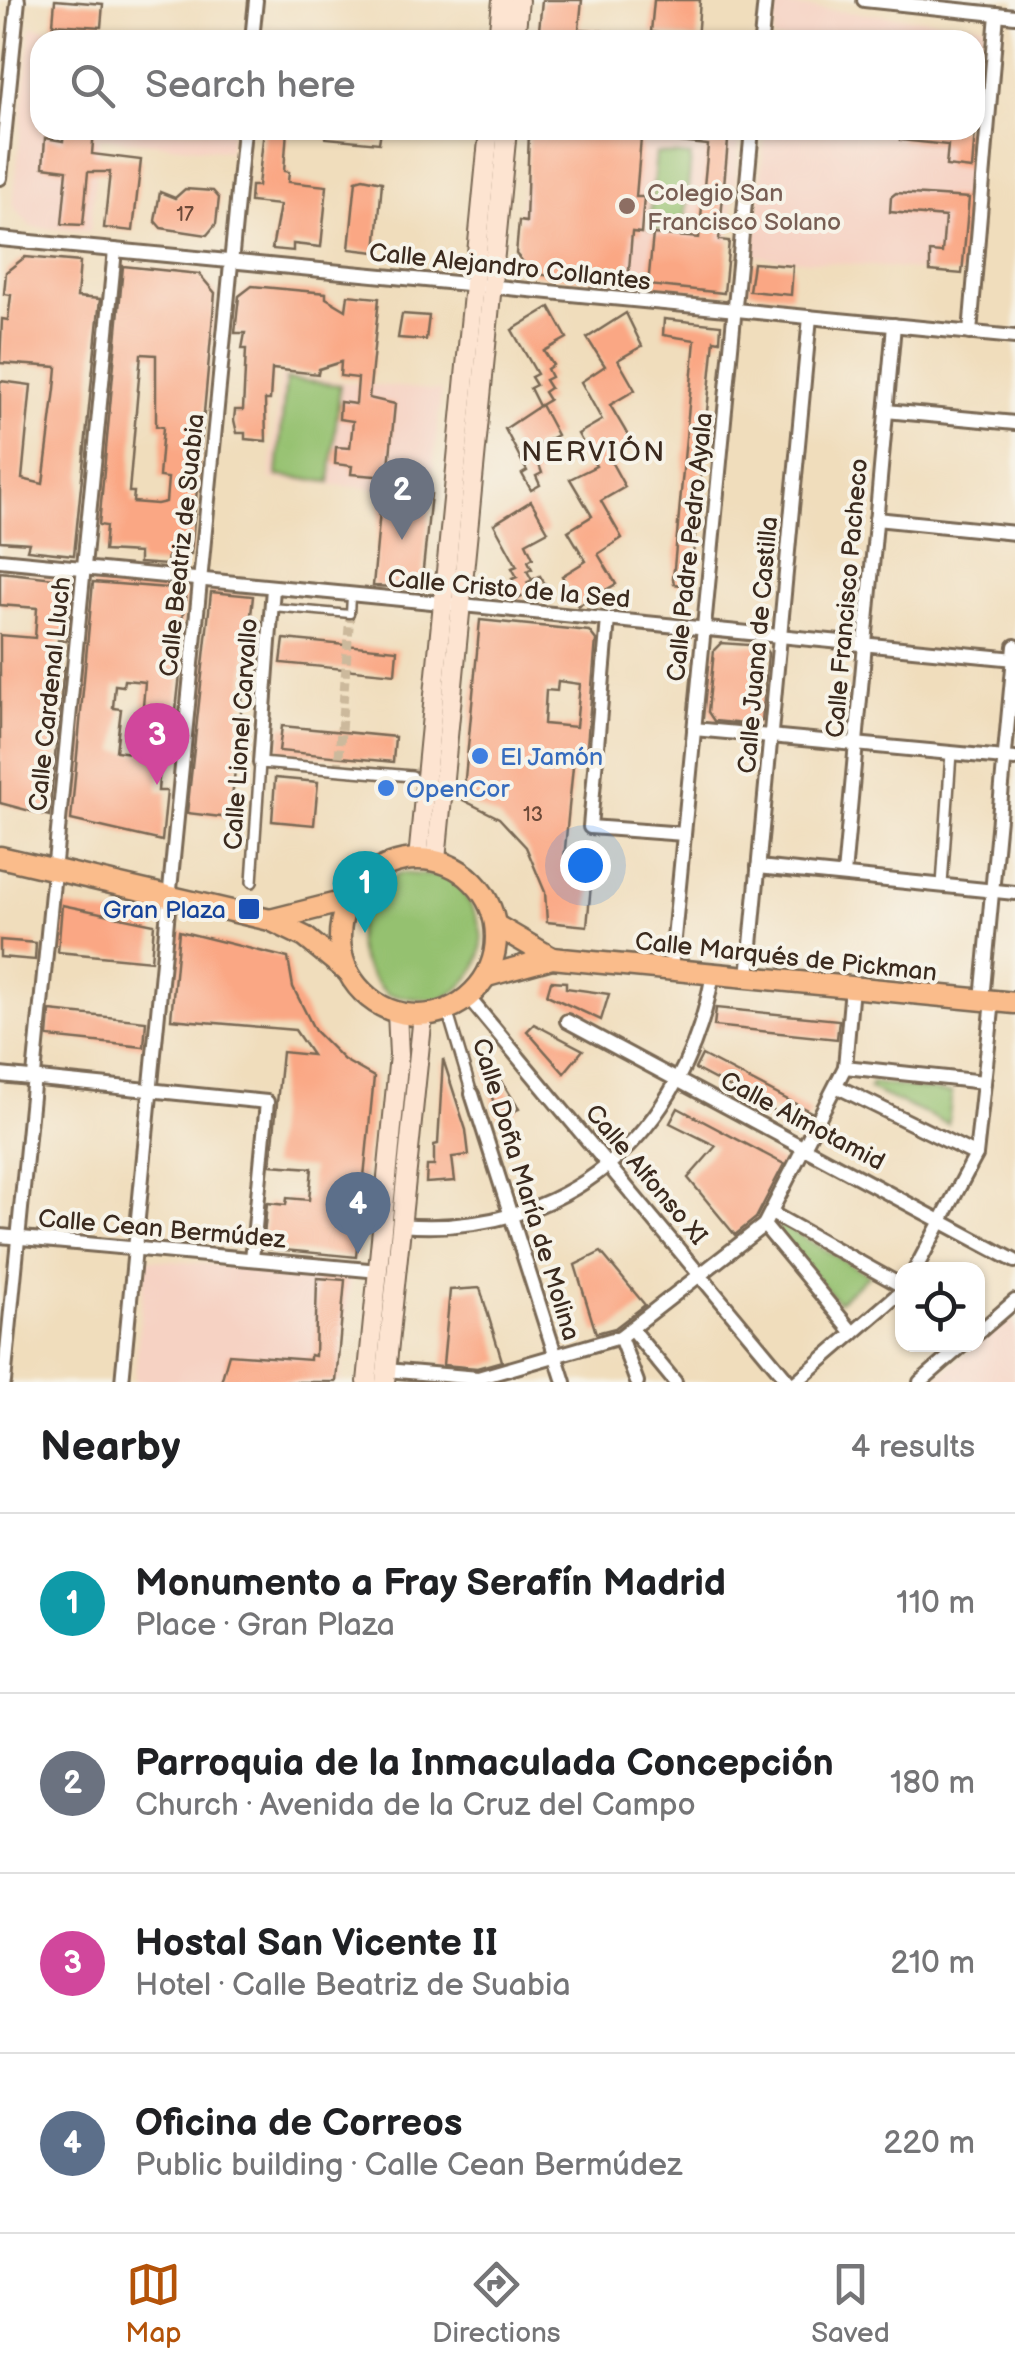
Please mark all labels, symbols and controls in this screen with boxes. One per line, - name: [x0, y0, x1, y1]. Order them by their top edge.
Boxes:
- search box: [30, 30, 985, 140]
- icon: search: [65, 58, 120, 113]
- text: Search here: [145, 63, 356, 108]
- place label: Colegio San Francisco Solano: [647, 178, 841, 238]
- marker: Colegio San Francisco Solano: [616, 195, 638, 217]
- house number: 17: [176, 203, 194, 227]
- street label: Calle Alejandro Collantes: [367, 237, 652, 298]
- street label: Calle Padre Pedro Ayala: [661, 411, 720, 683]
- street label: Calle Beatriz de Suabia: [153, 412, 212, 678]
- district label: NERVIÓN: [521, 435, 667, 469]
- street label: Calle Francisco Pacheco: [820, 457, 875, 739]
- pin: 2: [370, 458, 434, 540]
- street label: Calle Juana de Castilla: [732, 515, 785, 775]
- street label: Calle Cristo de la Sed: [386, 563, 631, 616]
- street label: Calle Cardenal Lluch: [23, 575, 78, 813]
- street label: Calle Lionel Carvallo: [218, 617, 265, 851]
- pin: 3: [124, 702, 190, 785]
- place label: El Jamón: [500, 742, 603, 773]
- marker: El Jamón: [469, 745, 491, 767]
- place label: OpenCor: [406, 774, 510, 805]
- marker: OpenCor: [375, 777, 397, 799]
- house number: 13: [523, 803, 543, 827]
- your location: [560, 840, 611, 891]
- pin: 1: [332, 850, 398, 933]
- place label: Gran Plaza: [103, 895, 226, 926]
- marker: Gran Plaza: [236, 896, 262, 922]
- street label: Calle Marqués de Pickman: [633, 926, 938, 989]
- street label: Calle Doña María de Molina: [465, 1035, 586, 1344]
- street label: Calle Almotamid: [715, 1065, 890, 1178]
- street label: Calle Alfonso XI: [578, 1098, 714, 1252]
- pin: 4: [326, 1172, 390, 1254]
- street label: Calle Cean Bermúdez: [37, 1203, 288, 1256]
- map controls: [895, 1262, 985, 1352]
- button: locate: [895, 1262, 985, 1352]
- text: Nearby: [40, 1422, 180, 1473]
- text: 4 results: [851, 1428, 975, 1467]
- text: Monumento a Fray Serafín Madrid: [135, 1561, 726, 1606]
- text: 1: [66, 1584, 79, 1623]
- text: 110 m: [896, 1584, 975, 1623]
- text: Place · Gran Plaza: [135, 1606, 395, 1645]
- text: Parroquia de la Inmaculada Concepción: [135, 1741, 834, 1786]
- text: 2: [63, 1764, 82, 1803]
- text: 180 m: [890, 1764, 975, 1803]
- text: Church · Avenida de la Cruz del Campo: [135, 1786, 696, 1825]
- text: Hostal San Vicente II: [135, 1921, 498, 1966]
- text: 3: [63, 1944, 82, 1983]
- text: 210 m: [890, 1944, 975, 1983]
- text: Hotel · Calle Beatriz de Suabia: [135, 1966, 571, 2005]
- text: Oficina de Correos: [135, 2101, 463, 2146]
- text: 4: [63, 2124, 82, 2163]
- text: 220 m: [883, 2124, 975, 2163]
- text: Public building · Calle Cean Bermúdez: [135, 2146, 682, 2185]
- tab: Map: [125, 2257, 182, 2350]
- tab: Directions: [432, 2257, 561, 2350]
- tab: Saved: [811, 2257, 890, 2350]

